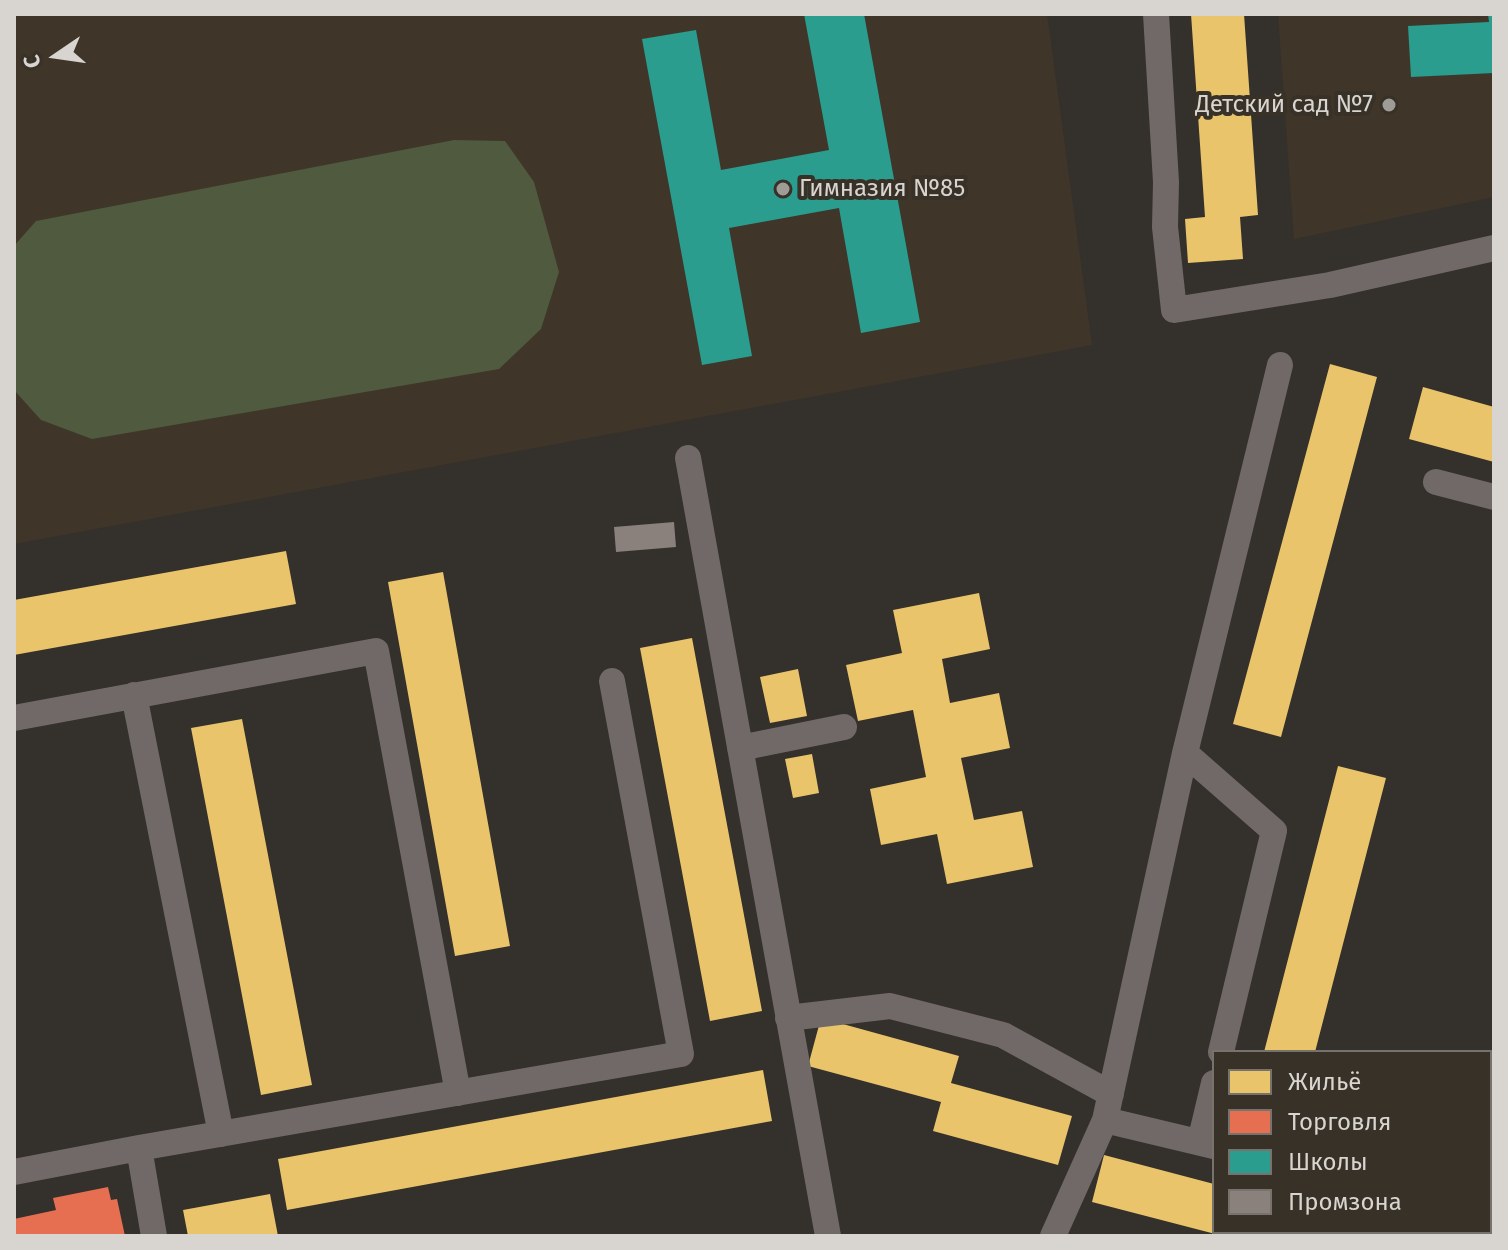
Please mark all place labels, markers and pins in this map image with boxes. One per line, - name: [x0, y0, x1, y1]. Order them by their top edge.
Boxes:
- place label: Детский сад №7: [1195, 91, 1373, 119]
- marker: Детский сад №7: [1380, 96, 1398, 114]
- place label: Гимназия №85: [799, 175, 965, 203]
- marker: Гимназия №85: [774, 180, 792, 198]

